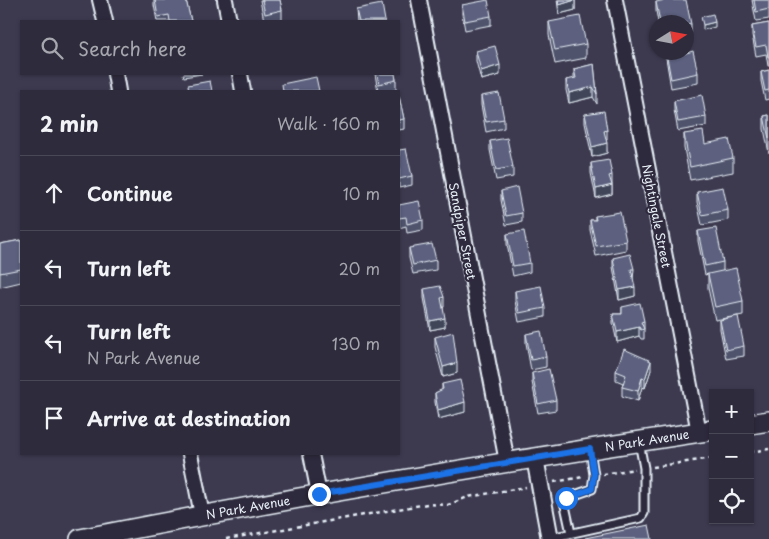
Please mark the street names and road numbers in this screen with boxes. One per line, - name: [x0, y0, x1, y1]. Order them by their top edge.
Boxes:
- street label: Nightingale Street: [638, 163, 676, 270]
- street label: Sandpiper Street: [445, 181, 481, 281]
- street label: N Park Avenue: [604, 424, 691, 456]
- street label: N Park Avenue: [205, 491, 292, 523]

